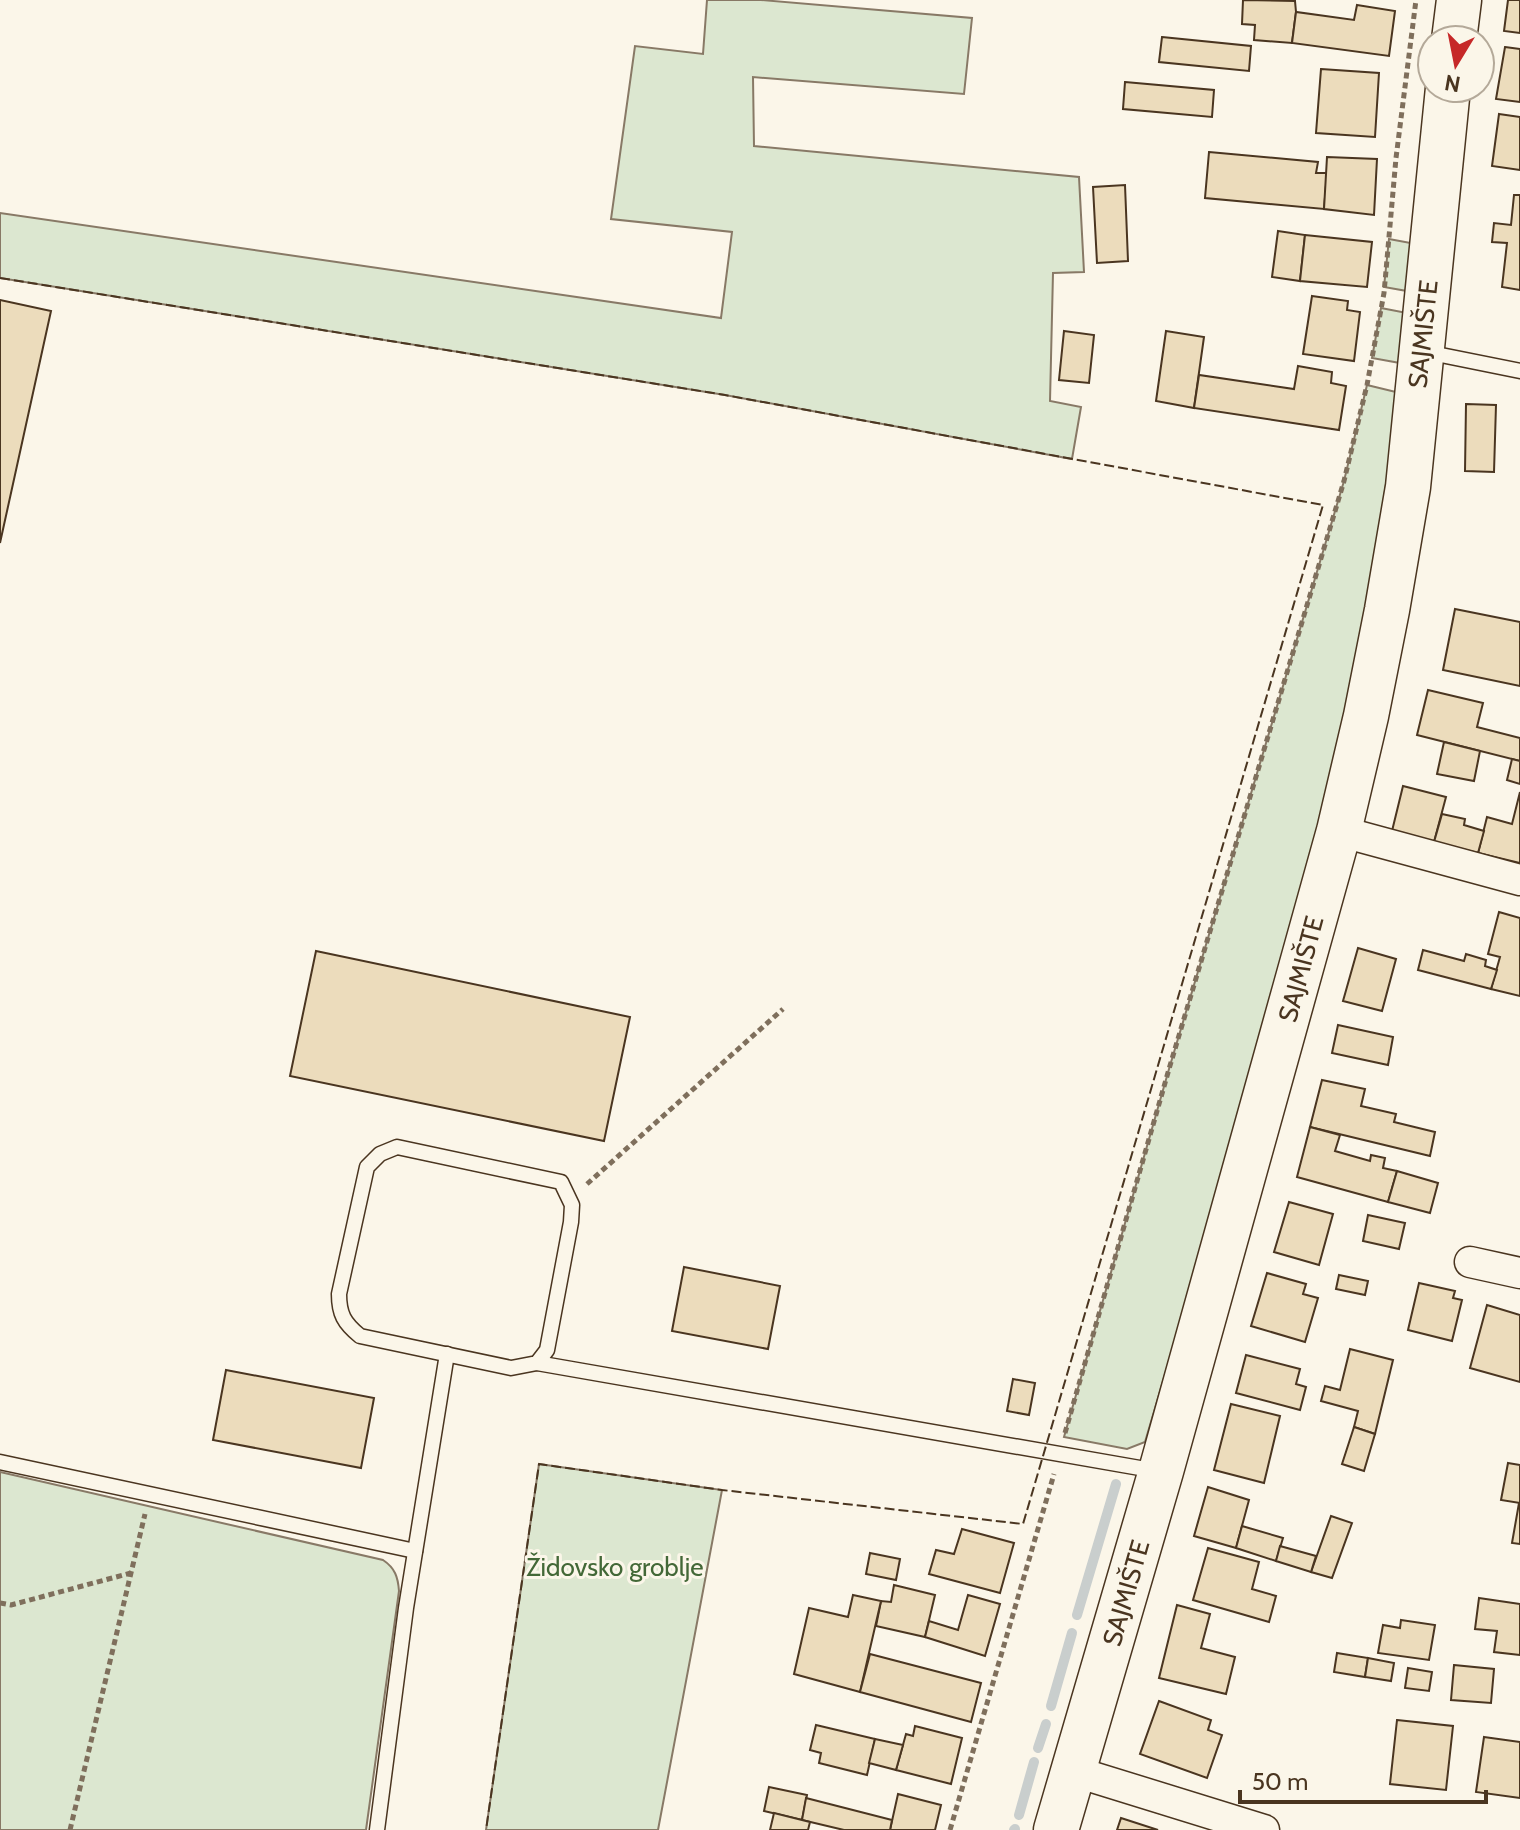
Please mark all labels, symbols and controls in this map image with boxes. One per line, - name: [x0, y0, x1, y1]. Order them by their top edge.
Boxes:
- north arrow: [1416, 24, 1496, 104]
- text: N: [1443, 69, 1463, 98]
- street label: SAJMIŠTE: [1401, 278, 1445, 390]
- street label: SAJMIŠTE: [1271, 912, 1331, 1026]
- street label: SAJMIŠTE: [1096, 1536, 1156, 1650]
- park label: Židovsko groblje: [526, 1551, 704, 1583]
- scale bar: [1240, 1754, 1486, 1804]
- text: 50 m: [1252, 1767, 1308, 1796]

